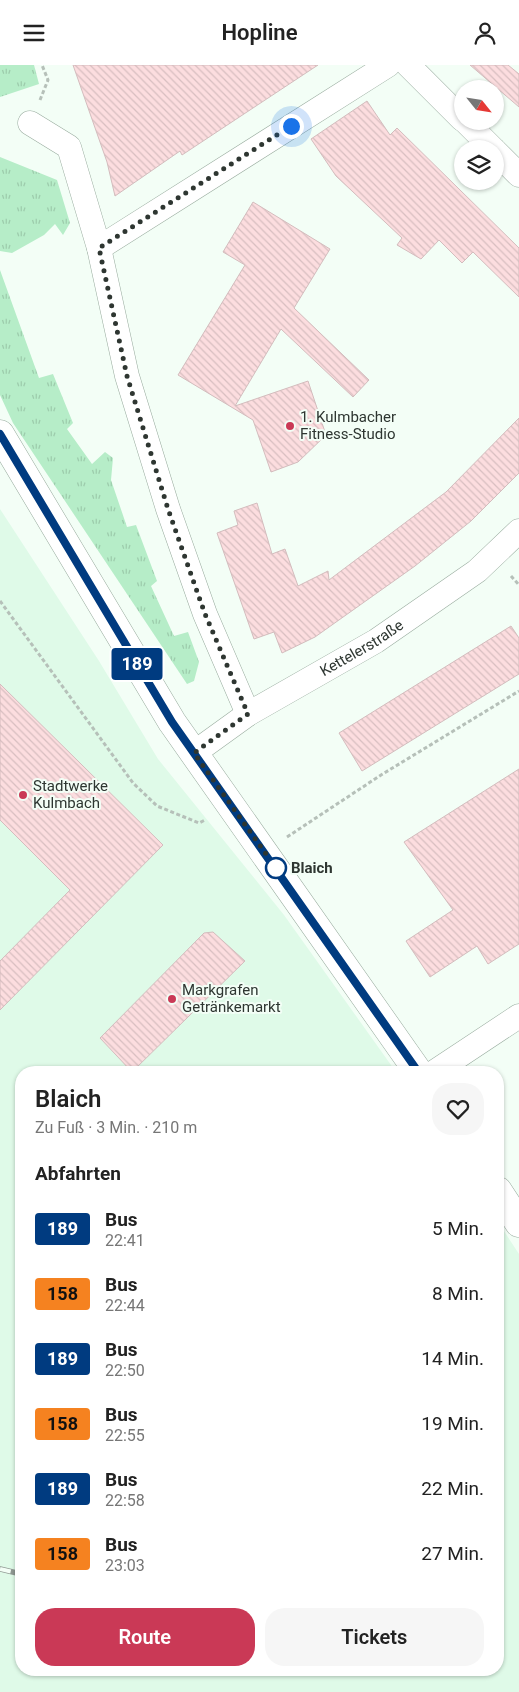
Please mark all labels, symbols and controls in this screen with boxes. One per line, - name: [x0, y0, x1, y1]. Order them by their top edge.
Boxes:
- icon: menu: [20, 19, 48, 47]
- icon: person: [471, 19, 499, 47]
- text: Hopline: [222, 20, 297, 45]
- north arrow: [454, 80, 504, 130]
- map controls: [454, 80, 504, 190]
- your location: [279, 114, 304, 139]
- button: layers: [454, 140, 504, 190]
- place label: 1. Kulmbacher Fitness-Studio: [300, 408, 396, 443]
- marker: 1. Kulmbacher Fitness-Studio: [284, 420, 296, 432]
- street label: Kettelerstraße: [317, 616, 407, 680]
- line badge: 189: [108, 648, 166, 680]
- text: 189: [122, 653, 152, 674]
- place label: Stadtwerke Kulmbach: [33, 777, 108, 812]
- marker: Stadtwerke Kulmbach: [17, 789, 29, 801]
- marker: Blaich: [265, 857, 287, 879]
- place label: Blaich: [291, 859, 333, 877]
- place label: Markgrafen Getränkemarkt: [182, 981, 281, 1016]
- marker: Markgrafen Getränkemarkt: [166, 993, 178, 1005]
- button: heart: [432, 1083, 484, 1135]
- text: Blaich: [35, 1085, 102, 1113]
- text: Zu Fuß · 3 Min. · 210 m: [35, 1118, 197, 1137]
- text: Abfahrten: [35, 1162, 121, 1185]
- text: Bus: [105, 1208, 138, 1231]
- text: 5 Min.: [432, 1217, 484, 1240]
- text: 189: [47, 1218, 78, 1239]
- text: 22:41: [105, 1231, 145, 1250]
- text: Bus: [105, 1273, 138, 1296]
- text: 8 Min.: [432, 1282, 484, 1305]
- text: 158: [47, 1283, 78, 1304]
- text: 22:44: [105, 1296, 145, 1315]
- text: Bus: [105, 1338, 138, 1361]
- text: 14 Min.: [421, 1347, 484, 1370]
- text: 189: [47, 1348, 78, 1369]
- text: 22:50: [105, 1361, 145, 1380]
- text: Bus: [105, 1403, 138, 1426]
- text: 19 Min.: [421, 1412, 484, 1435]
- text: 158: [47, 1413, 78, 1434]
- text: 22:55: [105, 1426, 145, 1445]
- text: Bus: [105, 1468, 138, 1491]
- text: 22 Min.: [421, 1477, 484, 1500]
- text: 189: [47, 1478, 78, 1499]
- text: 22:58: [105, 1491, 145, 1510]
- text: Bus: [105, 1533, 138, 1556]
- text: 27 Min.: [421, 1542, 484, 1565]
- text: 158: [47, 1543, 78, 1564]
- text: 23:03: [105, 1556, 145, 1575]
- button: Route: [35, 1608, 255, 1666]
- button: Tickets: [265, 1608, 484, 1666]

